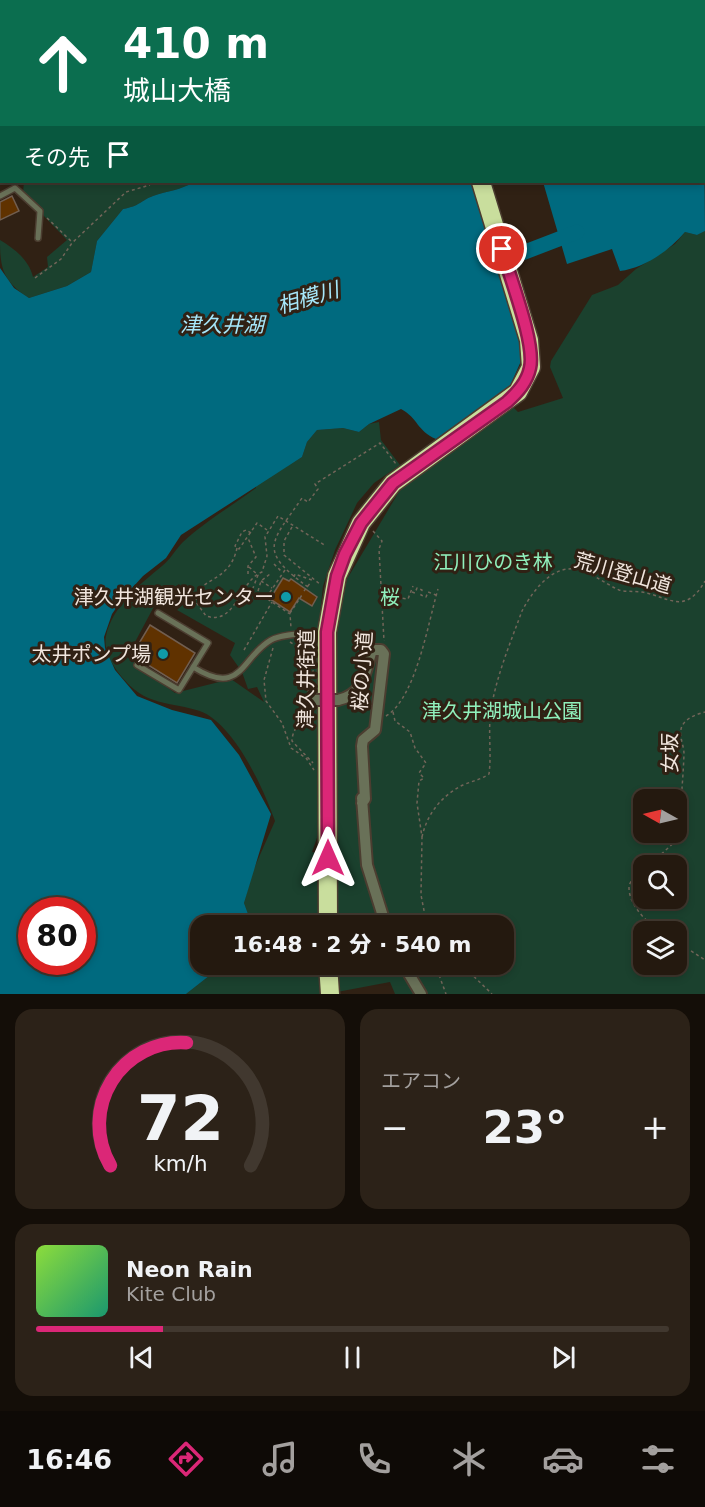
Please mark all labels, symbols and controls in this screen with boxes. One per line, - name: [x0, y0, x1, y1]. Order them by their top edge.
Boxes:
- text: 410 m: [123, 19, 269, 68]
- icon: ahead: [24, 24, 102, 102]
- text: 城山大橋: [123, 75, 231, 106]
- icon: arrive: [102, 138, 135, 171]
- text: その先: [24, 145, 90, 170]
- pin: [476, 223, 527, 274]
- icon: arrive: [485, 232, 518, 265]
- water label: 相模川: [274, 277, 344, 318]
- water label: 津久井湖: [180, 313, 267, 337]
- street label: 荒川登山道: [572, 548, 674, 598]
- park label: 江川ひのき林: [433, 550, 553, 574]
- place label: 津久井湖観光センター: [74, 585, 274, 609]
- park label: 桜: [380, 585, 400, 609]
- marker: 津久井湖観光センター: [279, 590, 293, 604]
- street label: 津久井街道: [293, 629, 319, 729]
- street label: 桜の小道: [347, 630, 377, 712]
- place label: 太井ポンプ場: [32, 642, 151, 666]
- marker: 太井ポンプ場: [156, 647, 170, 661]
- park label: 津久井湖城山公園: [422, 699, 582, 723]
- street label: 女坂: [658, 733, 682, 773]
- north arrow: [633, 789, 687, 843]
- map controls: [633, 789, 687, 975]
- position arrow: [296, 826, 360, 890]
- button: search: [633, 855, 687, 909]
- speed limit sign: 80: [18, 897, 96, 975]
- button: layers: [633, 921, 687, 975]
- text: 16:48 · 2 分 · 540 m: [233, 932, 471, 957]
- text: エアコン: [381, 1069, 461, 1093]
- text: 72: [137, 1082, 223, 1155]
- text: 23°: [482, 1101, 568, 1154]
- text: −: [381, 1108, 409, 1147]
- text: +: [641, 1108, 669, 1147]
- text: km/h: [153, 1151, 207, 1176]
- text: Neon Rain: [126, 1257, 253, 1282]
- text: Kite Club: [126, 1282, 216, 1306]
- icon: previous: [125, 1341, 158, 1374]
- icon: pause: [336, 1341, 369, 1374]
- icon: next: [547, 1341, 580, 1374]
- icon: directions: [165, 1438, 207, 1480]
- icon: music: [259, 1438, 301, 1480]
- icon: phone: [353, 1438, 395, 1480]
- icon: climate: [448, 1438, 490, 1480]
- icon: car: [542, 1438, 584, 1480]
- icon: filters: [637, 1438, 679, 1480]
- text: 16:46: [26, 1444, 112, 1475]

